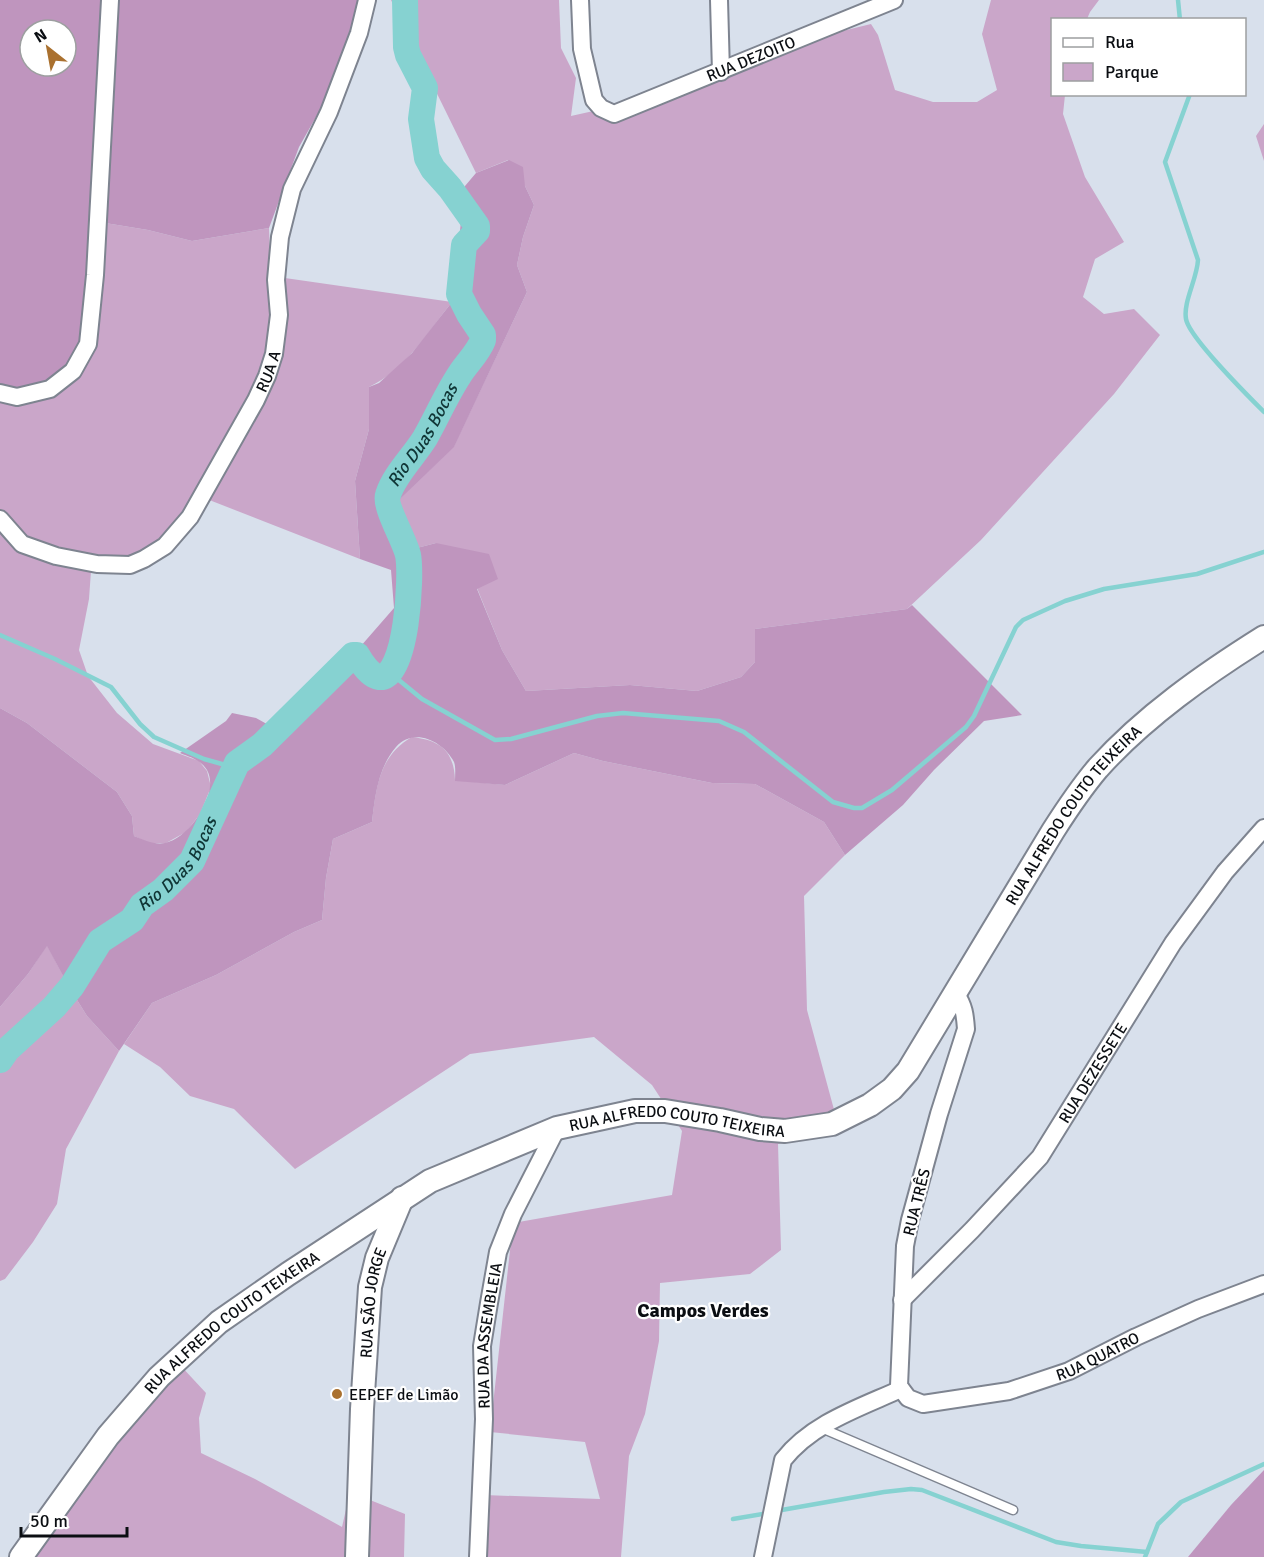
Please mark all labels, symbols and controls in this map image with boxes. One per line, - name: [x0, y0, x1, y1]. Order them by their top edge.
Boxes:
- north arrow: [18, 18, 78, 78]
- legend: [1051, 18, 1246, 96]
- text: N: [31, 25, 51, 47]
- text: Rua: [1105, 31, 1134, 53]
- street label: RUA DEZOITO: [704, 32, 799, 86]
- text: Parque: [1105, 61, 1159, 83]
- street label: RUA A: [252, 348, 286, 396]
- water label: Rio Duas Bocas: [382, 378, 464, 491]
- street label: RUA ALFREDO COUTO TEIXEIRA: [1001, 721, 1146, 909]
- water label: Rio Duas Bocas: [133, 812, 222, 916]
- street label: RUA DEZESSETE: [1055, 1019, 1132, 1127]
- street label: RUA ALFREDO COUTO TEIXEIRA: [567, 1102, 786, 1142]
- street label: RUA TRÊS: [899, 1166, 935, 1238]
- street label: RUA SÃO JORGE: [356, 1245, 391, 1359]
- street label: RUA ALFREDO COUTO TEIXEIRA: [140, 1247, 324, 1398]
- street label: RUA DA ASSEMBLEIA: [473, 1261, 507, 1409]
- district label: Campos Verdes: [637, 1298, 769, 1323]
- street label: RUA QUATRO: [1054, 1328, 1143, 1386]
- place label: EEPEF de Limão: [349, 1385, 459, 1405]
- marker: EEPEF de Limão: [330, 1387, 344, 1401]
- scale bar: [21, 1500, 128, 1538]
- text: 50 m: [30, 1510, 68, 1532]

